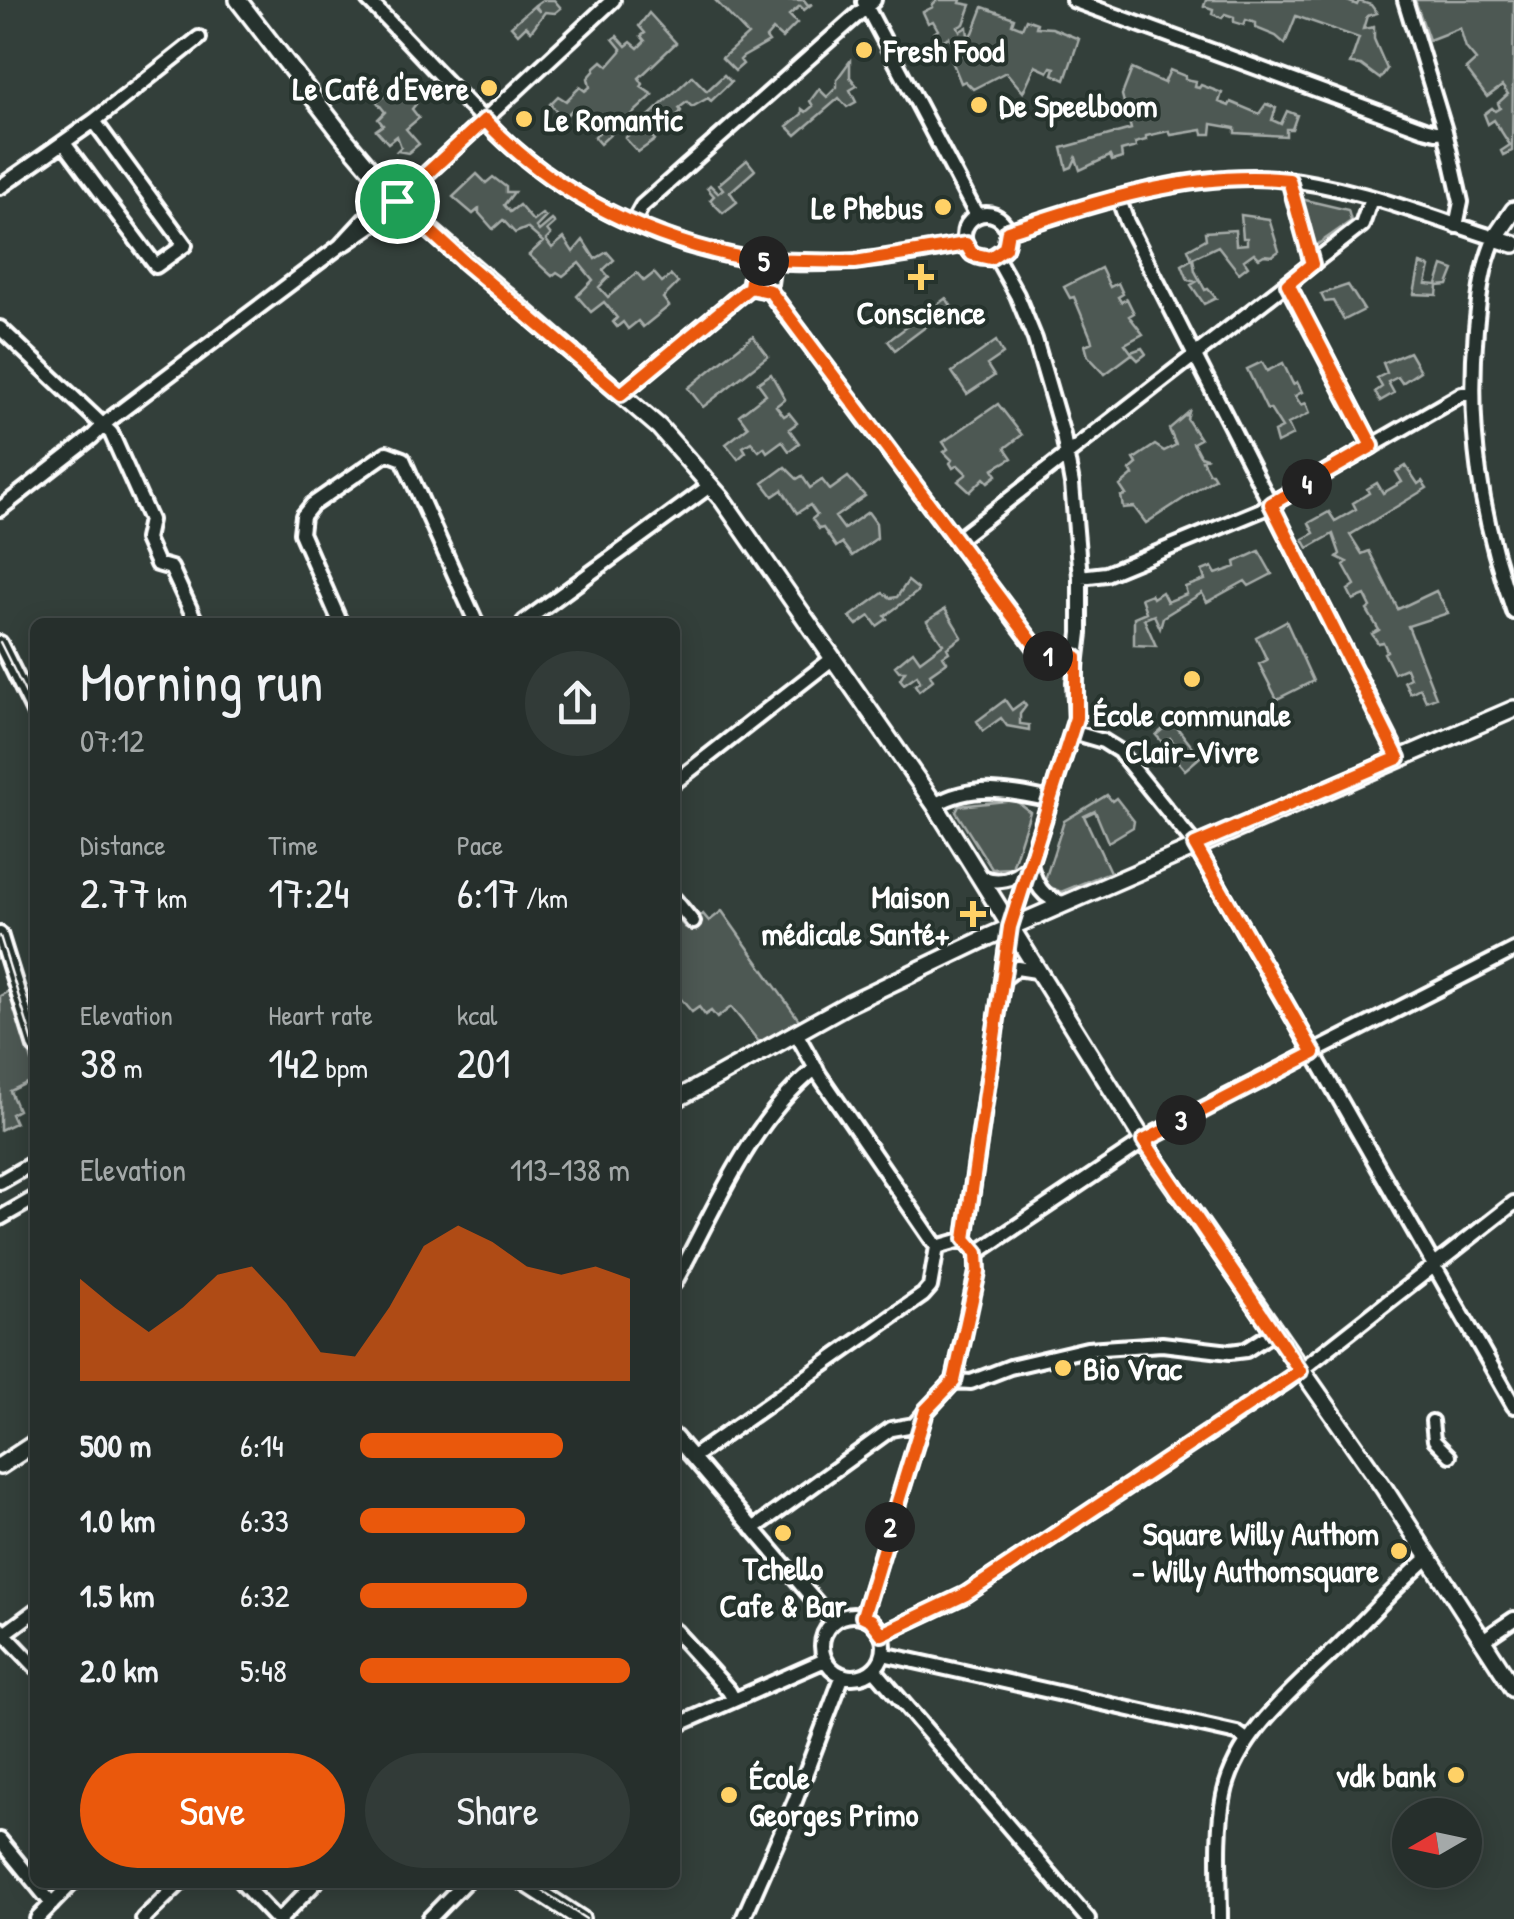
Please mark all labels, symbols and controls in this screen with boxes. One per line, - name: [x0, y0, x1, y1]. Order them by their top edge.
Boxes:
- place label: Fresh Food: [883, 29, 1005, 72]
- marker: Fresh Food: [853, 39, 875, 61]
- place label: Le Café d'Evere: [293, 67, 469, 110]
- marker: Le Café d'Evere: [478, 77, 500, 99]
- place label: De Speelboom: [999, 84, 1158, 128]
- marker: De Speelboom: [968, 94, 990, 116]
- place label: Le Romantic: [544, 98, 683, 141]
- marker: Le Romantic: [513, 108, 535, 130]
- pin: [355, 159, 440, 244]
- icon: arrive: [370, 174, 425, 229]
- place label: Le Phebus: [811, 186, 923, 229]
- marker: Le Phebus: [932, 196, 954, 218]
- pin: 5: [739, 236, 789, 286]
- text: 5: [758, 242, 770, 280]
- marker: Conscience: [910, 266, 932, 288]
- place label: Conscience: [856, 291, 986, 334]
- pin: 4: [1282, 459, 1332, 509]
- text: 4: [1302, 465, 1312, 503]
- pin: 1: [1023, 631, 1073, 681]
- text: 1: [1043, 637, 1053, 675]
- text: Morning run: [80, 644, 323, 718]
- button: share: [525, 651, 630, 756]
- marker: École communale Clair-Vivre: [1181, 668, 1203, 690]
- place label: École communale Clair-Vivre: [1093, 693, 1291, 773]
- text: 07:12: [80, 719, 144, 762]
- text: Distance: [80, 826, 166, 864]
- text: Time: [268, 826, 318, 864]
- text: Pace: [457, 826, 503, 864]
- text: 2.77: [80, 864, 150, 921]
- text: 17:24: [268, 864, 350, 921]
- text: 6:17: [457, 864, 519, 921]
- place label: Maison médicale Santé+: [761, 875, 950, 955]
- text: km: [150, 879, 187, 917]
- text: /km: [519, 879, 568, 917]
- marker: Maison médicale Santé+: [960, 901, 986, 927]
- text: Elevation: [80, 996, 173, 1034]
- text: Heart rate: [268, 996, 373, 1034]
- text: kcal: [457, 996, 498, 1034]
- text: 38: [80, 1034, 117, 1091]
- text: 142: [268, 1034, 319, 1091]
- text: 201: [457, 1034, 510, 1091]
- text: m: [117, 1049, 143, 1087]
- text: bpm: [319, 1049, 368, 1087]
- pin: 3: [1156, 1095, 1206, 1145]
- text: 3: [1175, 1101, 1187, 1139]
- text: Elevation: [80, 1148, 186, 1191]
- text: 113–138 m: [510, 1148, 630, 1191]
- place label: Bio Vrac: [1083, 1347, 1182, 1390]
- marker: Bio Vrac: [1052, 1357, 1074, 1379]
- text: 500 m: [80, 1424, 151, 1467]
- text: 6:14: [240, 1424, 284, 1467]
- text: 1.0 km: [80, 1499, 155, 1542]
- text: 6:33: [240, 1499, 289, 1542]
- pin: 2: [865, 1502, 915, 1552]
- text: 2: [883, 1508, 897, 1546]
- place label: Square Willy Authom - Willy Authomsquare: [1132, 1512, 1379, 1593]
- marker: Tchello Cafe & Bar: [772, 1522, 794, 1544]
- marker: Square Willy Authom - Willy Authomsquare: [1388, 1540, 1410, 1562]
- place label: Tchello Cafe & Bar: [719, 1547, 847, 1627]
- text: 1.5 km: [80, 1574, 154, 1617]
- text: 6:32: [240, 1574, 290, 1617]
- text: 2.0 km: [80, 1649, 159, 1692]
- text: 5:48: [240, 1649, 287, 1692]
- button: Save: [80, 1753, 345, 1868]
- button: Share: [365, 1753, 630, 1868]
- place label: vdk bank: [1337, 1754, 1437, 1797]
- place label: École Georges Primo: [749, 1756, 919, 1837]
- marker: vdk bank: [1445, 1764, 1467, 1786]
- marker: École Georges Primo: [718, 1784, 740, 1806]
- north arrow: [1392, 1798, 1482, 1888]
- map controls: [1392, 1798, 1482, 1888]

